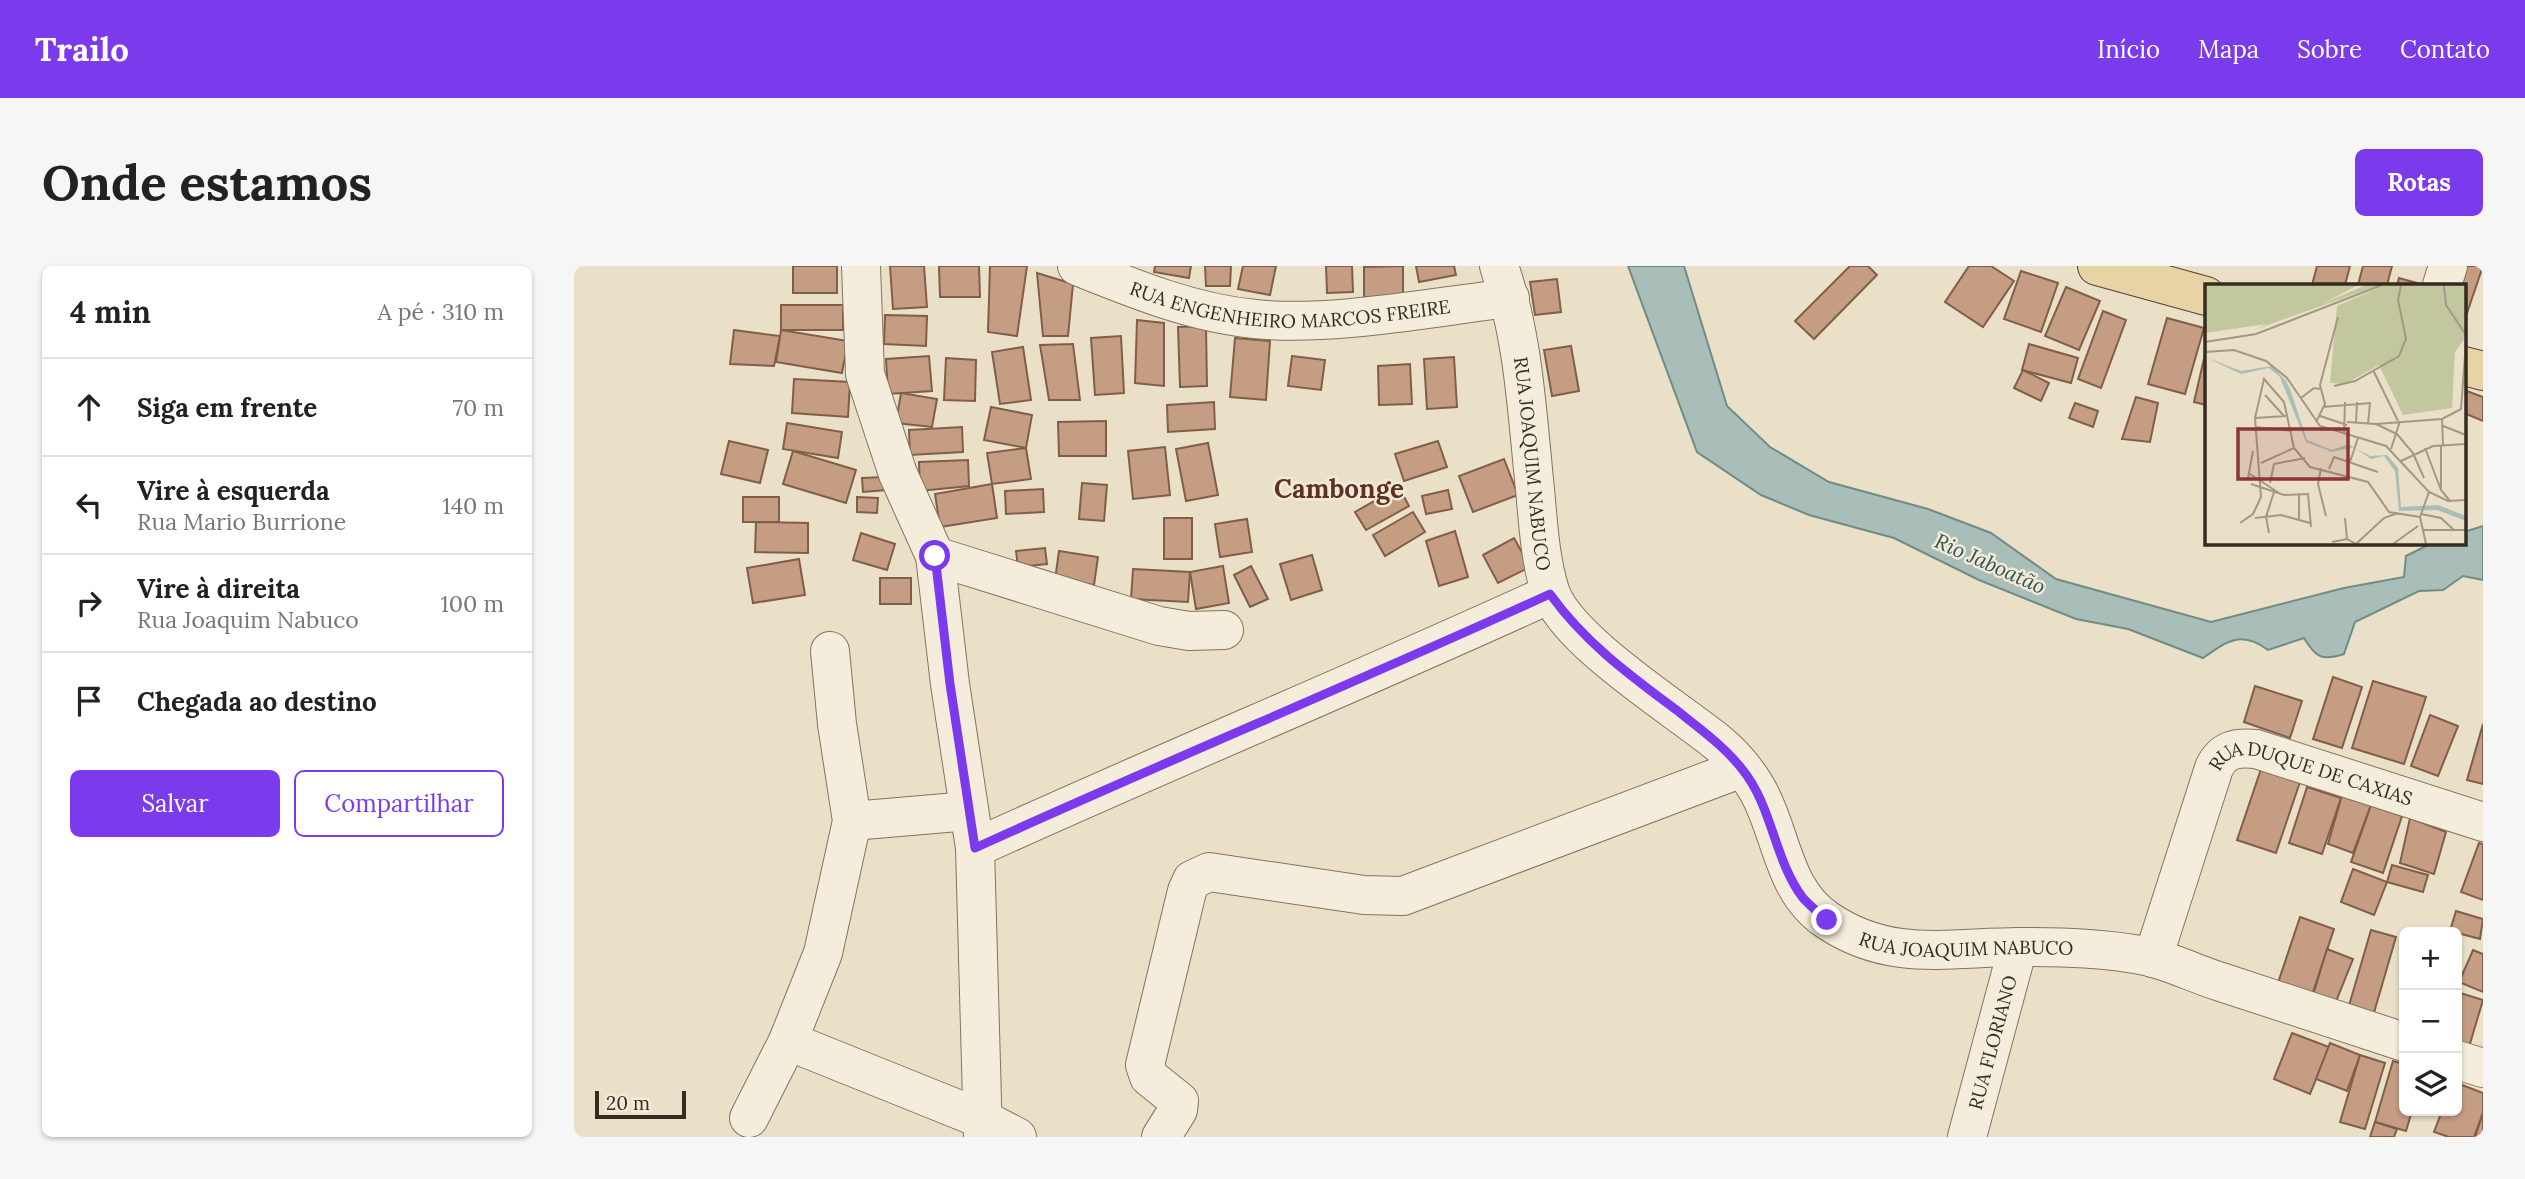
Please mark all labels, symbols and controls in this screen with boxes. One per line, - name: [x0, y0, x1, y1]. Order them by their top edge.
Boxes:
- text: Trailo: [35, 28, 129, 70]
- text: Início: [2097, 34, 2160, 65]
- text: Mapa: [2198, 34, 2259, 65]
- text: Sobre: [2297, 34, 2362, 65]
- text: Contato: [2400, 34, 2490, 65]
- button: Rotas: [2355, 149, 2483, 216]
- text: Onde estamos: [42, 151, 372, 213]
- street label: RUA ENGENHEIRO MARCOS FREIRE: [1127, 276, 1452, 333]
- inset map: [2205, 284, 2466, 544]
- text: 4 min: [70, 293, 151, 331]
- text: A pé · 310 m: [377, 297, 504, 326]
- street label: RUA JOAQUIM NABUCO: [1509, 355, 1556, 573]
- icon: ahead: [70, 388, 108, 426]
- text: Siga em frente: [137, 391, 317, 424]
- text: 70 m: [453, 393, 504, 422]
- district label: Cambonge: [1274, 472, 1404, 505]
- text: Vire à esquerda: [137, 474, 330, 507]
- icon: left: [70, 486, 108, 524]
- text: 140 m: [442, 491, 504, 520]
- text: Rua Mario Burrione: [137, 507, 346, 536]
- water label: Rio Jaboatão: [1931, 527, 2050, 600]
- route start: [919, 540, 950, 571]
- text: Vire à direita: [137, 572, 300, 605]
- icon: right: [70, 584, 108, 622]
- text: 100 m: [440, 589, 504, 618]
- text: Rua Joaquim Nabuco: [137, 605, 359, 634]
- icon: arrive: [70, 682, 108, 720]
- text: Chegada ao destino: [137, 685, 377, 718]
- street label: RUA DUQUE DE CAXIAS: [2203, 736, 2416, 811]
- button: Salvar: [70, 770, 280, 837]
- button: Compartilhar: [294, 770, 504, 837]
- route end: [1811, 904, 1842, 935]
- street label: RUA JOAQUIM NABUCO: [1856, 926, 2074, 962]
- map controls: [2399, 927, 2462, 1116]
- button: +: [2399, 927, 2462, 990]
- street label: RUA FLORIANO: [1963, 972, 2022, 1112]
- button: −: [2399, 990, 2462, 1053]
- button: layers: [2399, 1053, 2462, 1116]
- scale bar: [595, 1088, 686, 1120]
- text: 20 m: [606, 1091, 650, 1115]

